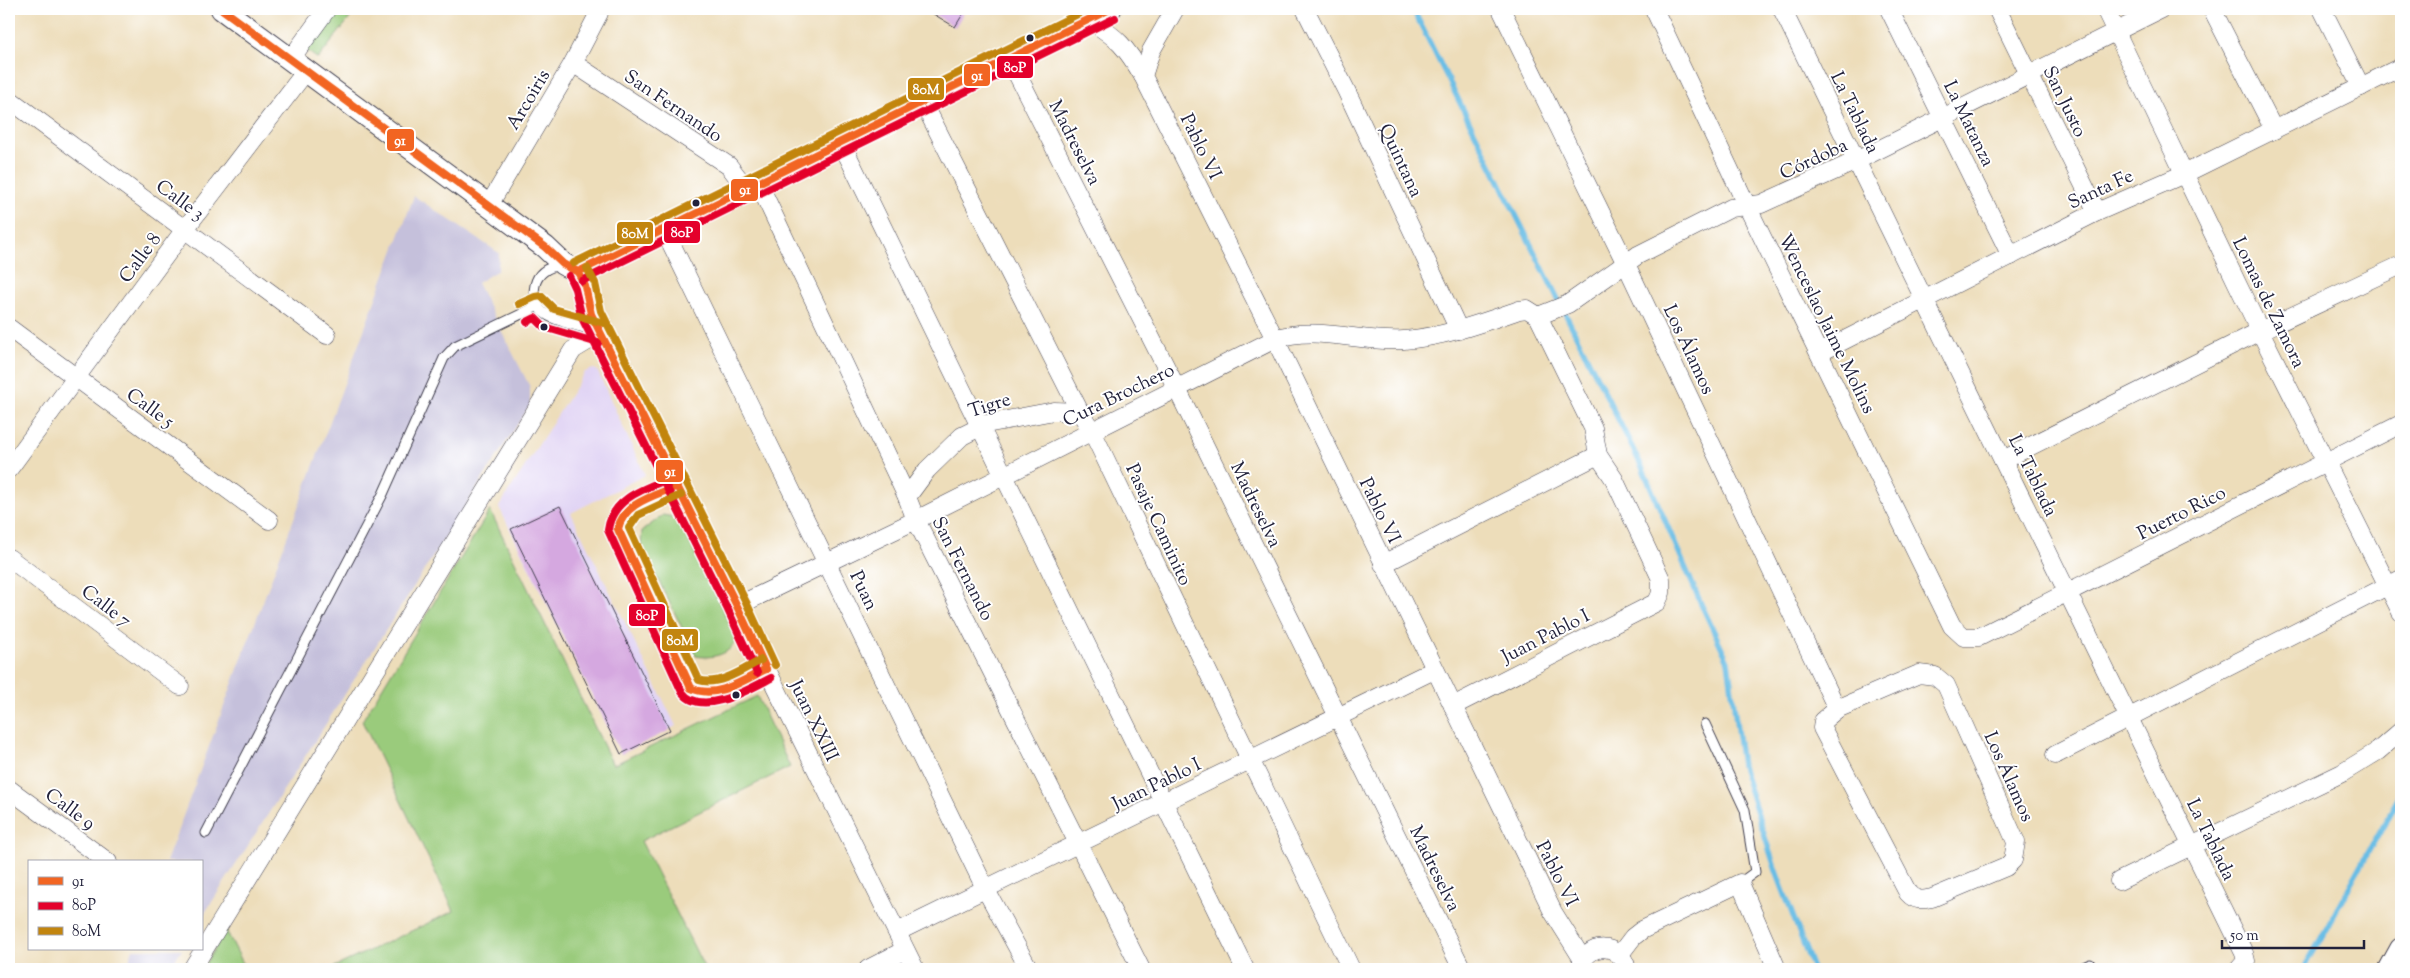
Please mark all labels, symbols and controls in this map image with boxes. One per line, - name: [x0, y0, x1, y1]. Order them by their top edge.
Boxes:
- unlabelled marker: [1025, 33, 1035, 43]
- line badge: 80P: [996, 55, 1034, 79]
- text: 80P: [1004, 59, 1026, 79]
- street label: San Justo: [2035, 62, 2093, 142]
- line badge: 91: [963, 63, 991, 87]
- street label: San Fernando: [618, 64, 727, 150]
- street label: Arcoiris: [500, 65, 558, 136]
- text: 91: [971, 67, 983, 87]
- street label: La Tablada: [1822, 68, 1885, 159]
- line badge: 80M: [907, 77, 945, 101]
- street label: La Matanza: [1935, 77, 2000, 172]
- text: 80M: [912, 81, 940, 101]
- street label: Madreselva: [1041, 96, 1107, 191]
- street label: Pablo VI: [1172, 110, 1227, 185]
- street label: Quintana: [1371, 120, 1429, 203]
- line badge: 91: [386, 128, 415, 152]
- text: 91: [394, 132, 406, 152]
- street label: Córdoba: [1776, 133, 1853, 188]
- street label: Santa Fe: [2064, 163, 2138, 217]
- street label: Calle 3: [149, 174, 210, 228]
- line badge: 91: [730, 178, 759, 202]
- text: 91: [739, 181, 751, 201]
- unlabelled marker: [691, 198, 701, 208]
- line badge: 80P: [663, 220, 701, 244]
- line badge: 80M: [616, 221, 654, 245]
- text: 80P: [671, 224, 693, 244]
- text: 80M: [621, 225, 649, 245]
- street label: Calle 8: [113, 228, 169, 289]
- street label: Wenceslao Jaime Molins: [1770, 230, 1881, 419]
- street label: Lomas de Zamora: [2224, 233, 2311, 373]
- street label: Los Álamos: [1655, 301, 1720, 399]
- unlabelled marker: [539, 322, 549, 332]
- street label: Cura Brochero: [1059, 358, 1180, 435]
- street label: Calle 5: [120, 382, 180, 436]
- street label: Tigre: [965, 387, 1015, 426]
- street label: La Tablada: [2000, 431, 2063, 522]
- street label: Madreselva: [1222, 458, 1287, 553]
- line badge: 91: [655, 459, 684, 483]
- street label: Pasaje Caminito: [1118, 460, 1198, 590]
- text: 91: [664, 463, 676, 483]
- street label: Pablo VI: [1351, 474, 1406, 549]
- street label: Puerto Rico: [2133, 480, 2231, 548]
- street label: San Fernando: [924, 512, 1000, 626]
- street label: Puan: [842, 567, 884, 616]
- street label: Calle 7: [75, 579, 137, 635]
- line badge: 80P: [628, 603, 666, 627]
- street label: Juan Pablo I: [1497, 603, 1595, 671]
- text: 80P: [636, 607, 658, 627]
- line badge: 80M: [661, 628, 699, 652]
- text: 80M: [666, 632, 694, 652]
- street label: Juan XXIII: [781, 675, 844, 766]
- unlabelled marker: [731, 690, 741, 700]
- street label: Los Álamos: [1976, 728, 2040, 826]
- street label: Juan Pablo I: [1107, 752, 1206, 819]
- street label: Calle 9: [39, 783, 100, 838]
- street label: La Tablada: [2178, 795, 2241, 886]
- street label: Madreselva: [1401, 822, 1466, 917]
- street label: Pablo VI: [1528, 837, 1584, 912]
- legend: [28, 860, 202, 950]
- text: 91: [72, 872, 84, 893]
- text: 80P: [72, 896, 96, 917]
- scale bar: [2222, 918, 2365, 950]
- text: 80M: [72, 922, 101, 943]
- text: 50 m: [2229, 926, 2259, 947]

